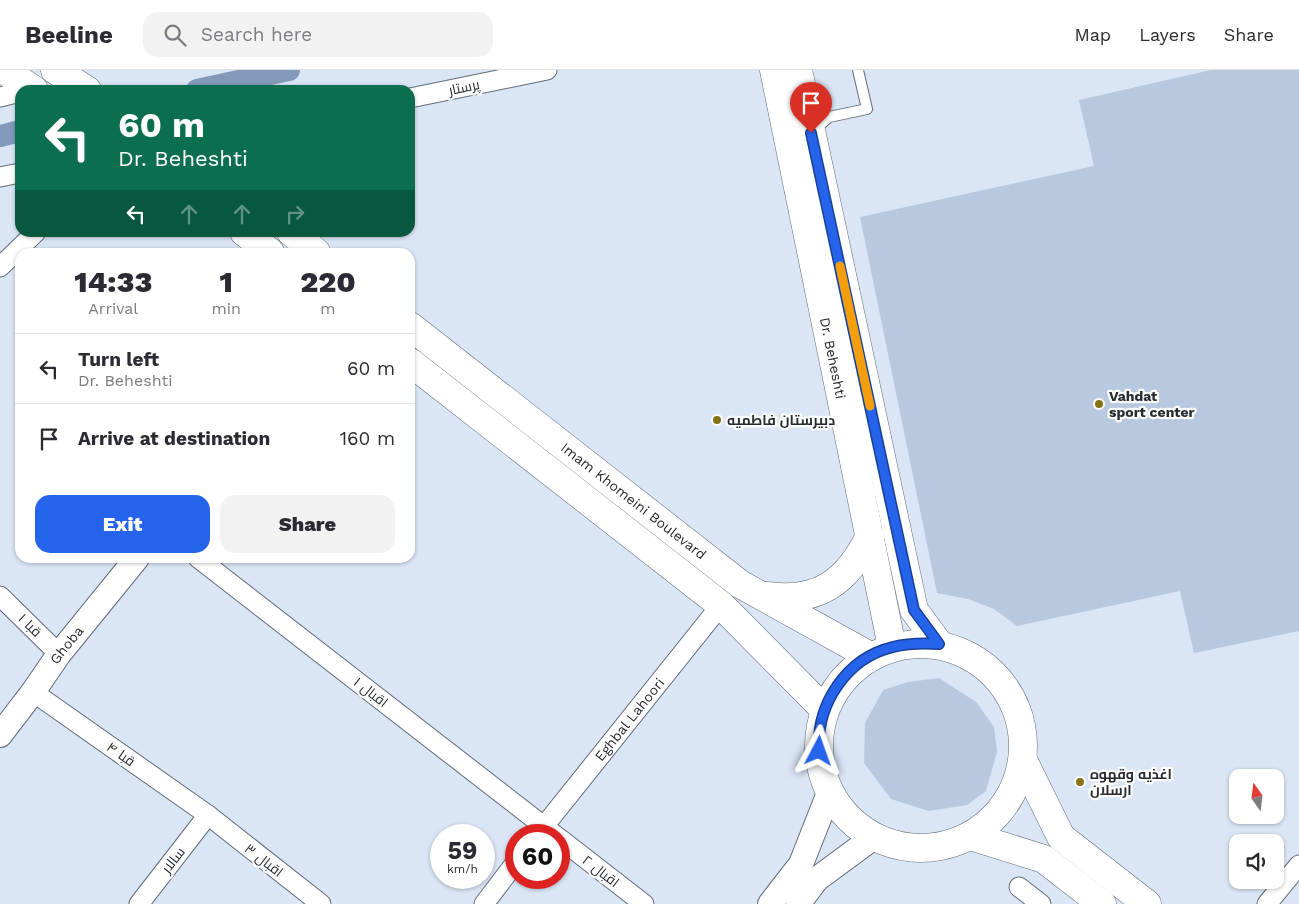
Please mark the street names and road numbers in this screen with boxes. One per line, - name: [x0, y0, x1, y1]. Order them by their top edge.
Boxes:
- street label: پرستار: [446, 76, 482, 100]
- street label: Dr. Beheshti: [817, 316, 849, 400]
- street label: Imam Khomeini Boulevard: [558, 439, 709, 563]
- street label: قبا ۱: [15, 610, 45, 640]
- street label: Ghoba: [47, 623, 87, 667]
- street label: اقبال ۱: [350, 674, 391, 711]
- street label: Eghbal Lahoori: [591, 675, 667, 764]
- street label: قبا ۴: [104, 739, 138, 769]
- street label: اقبال ۳: [241, 840, 286, 881]
- street label: سالار: [157, 844, 188, 877]
- street label: اقبال ۲: [579, 852, 622, 891]

